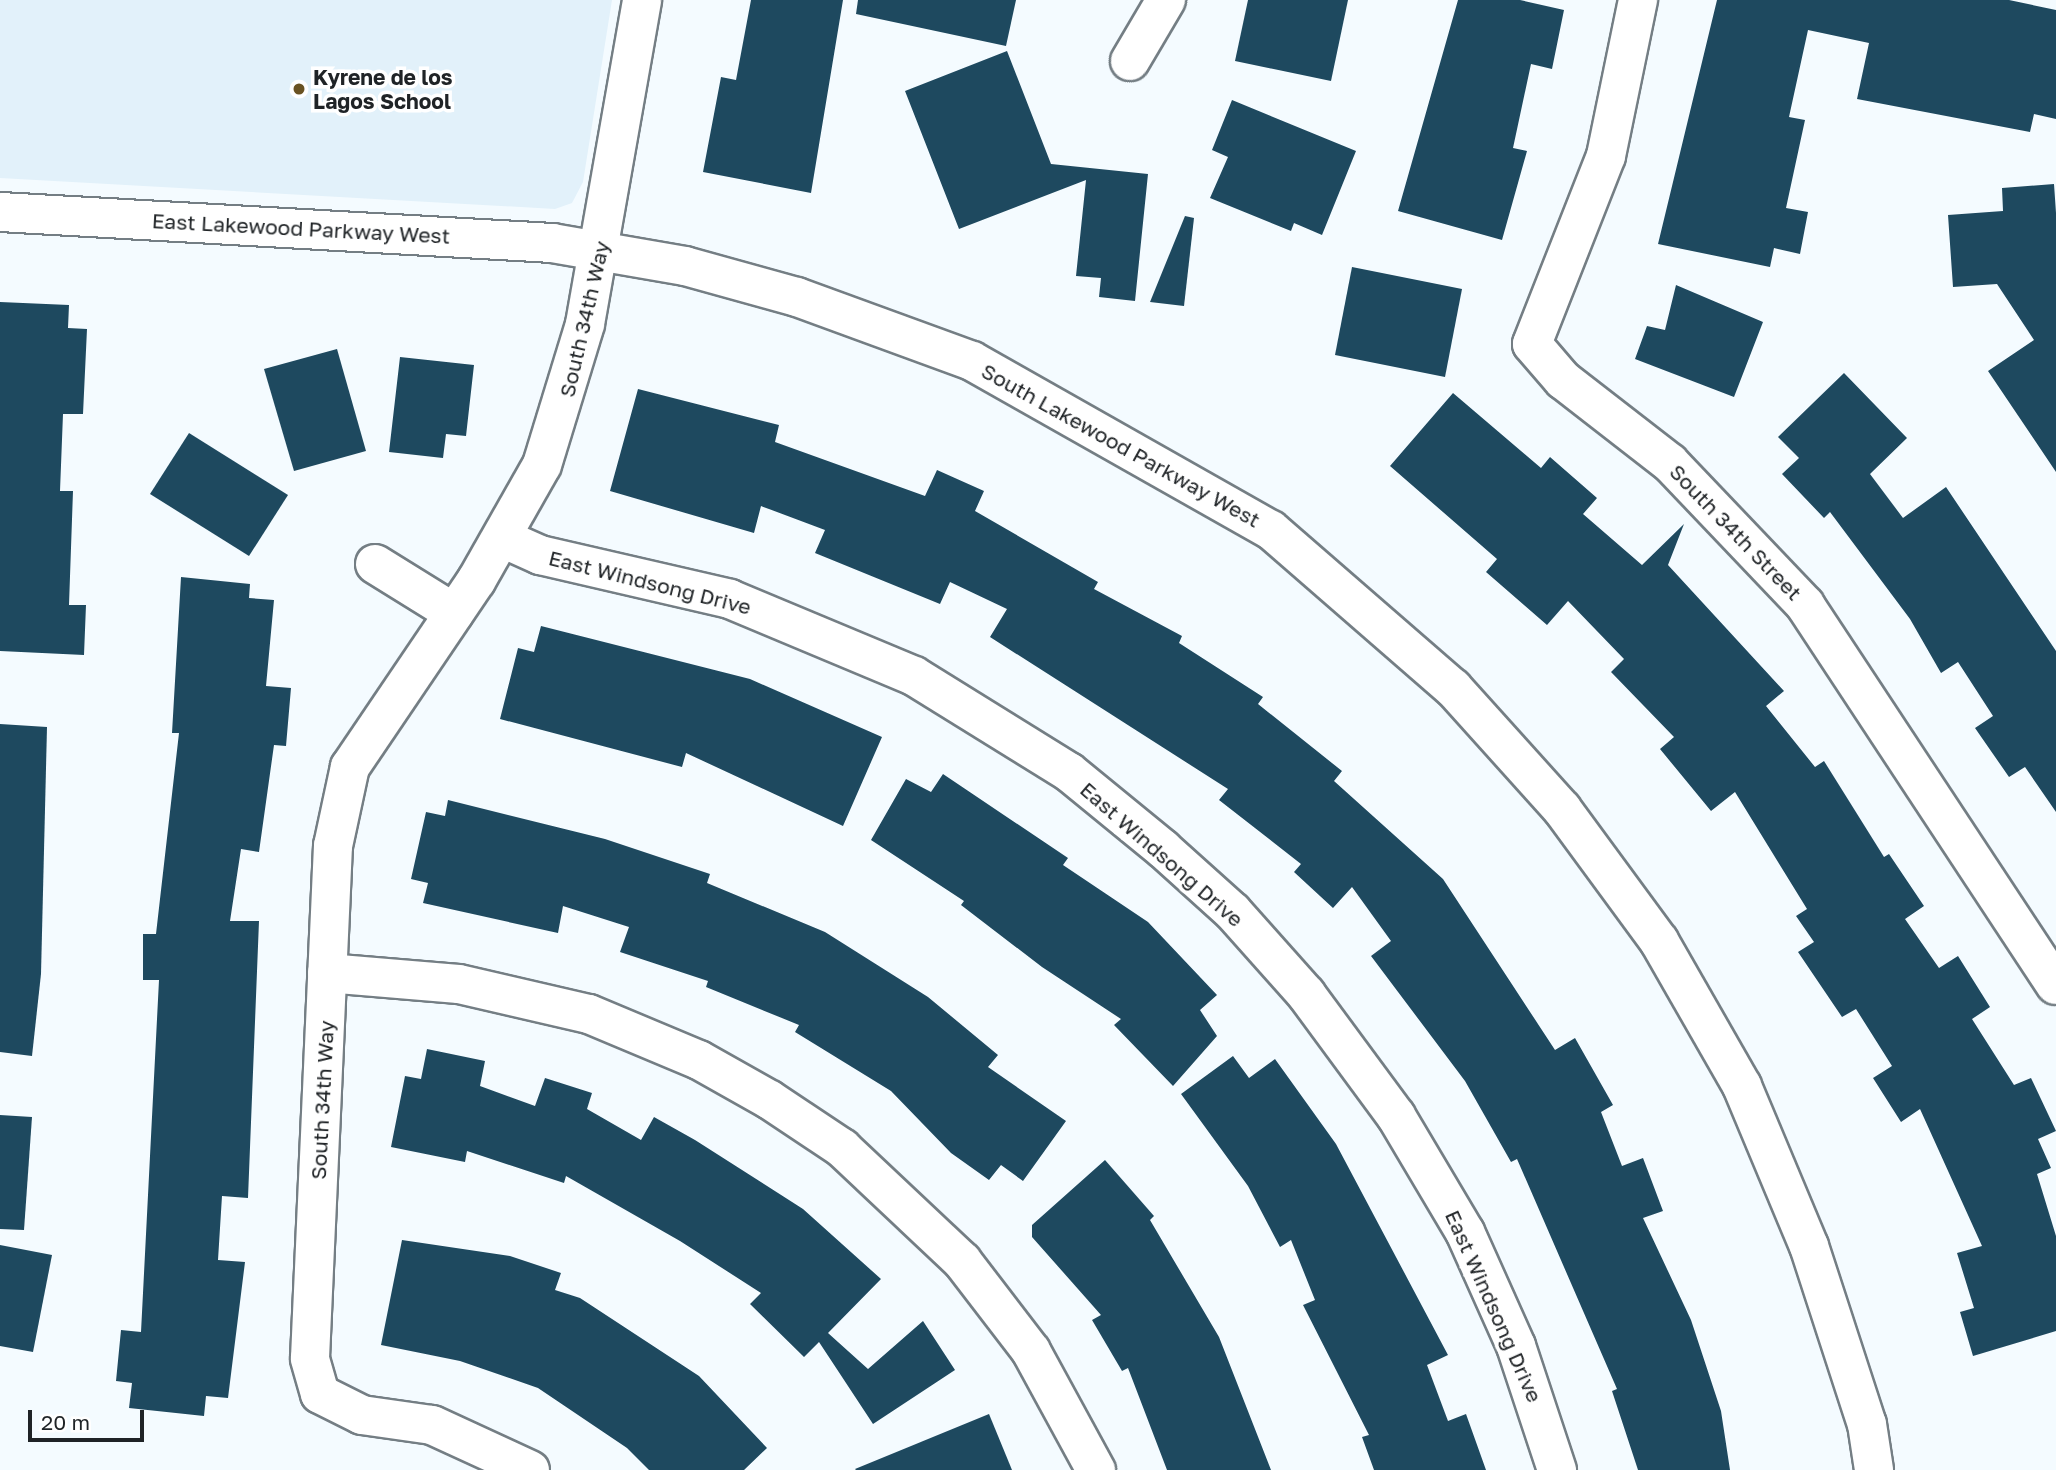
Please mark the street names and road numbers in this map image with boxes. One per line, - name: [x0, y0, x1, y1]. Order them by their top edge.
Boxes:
- street label: East Lakewood Parkway West: [151, 208, 451, 248]
- street label: South 34th Way: [554, 238, 614, 400]
- street label: South Lakewood Parkway West: [977, 358, 1265, 532]
- street label: South 34th Street: [1665, 459, 1807, 605]
- street label: East Windsong Drive: [546, 545, 754, 619]
- street label: East Windsong Drive: [1075, 776, 1249, 932]
- street label: South 34th Way: [305, 1020, 339, 1180]
- street label: East Windsong Drive: [1440, 1206, 1548, 1406]

